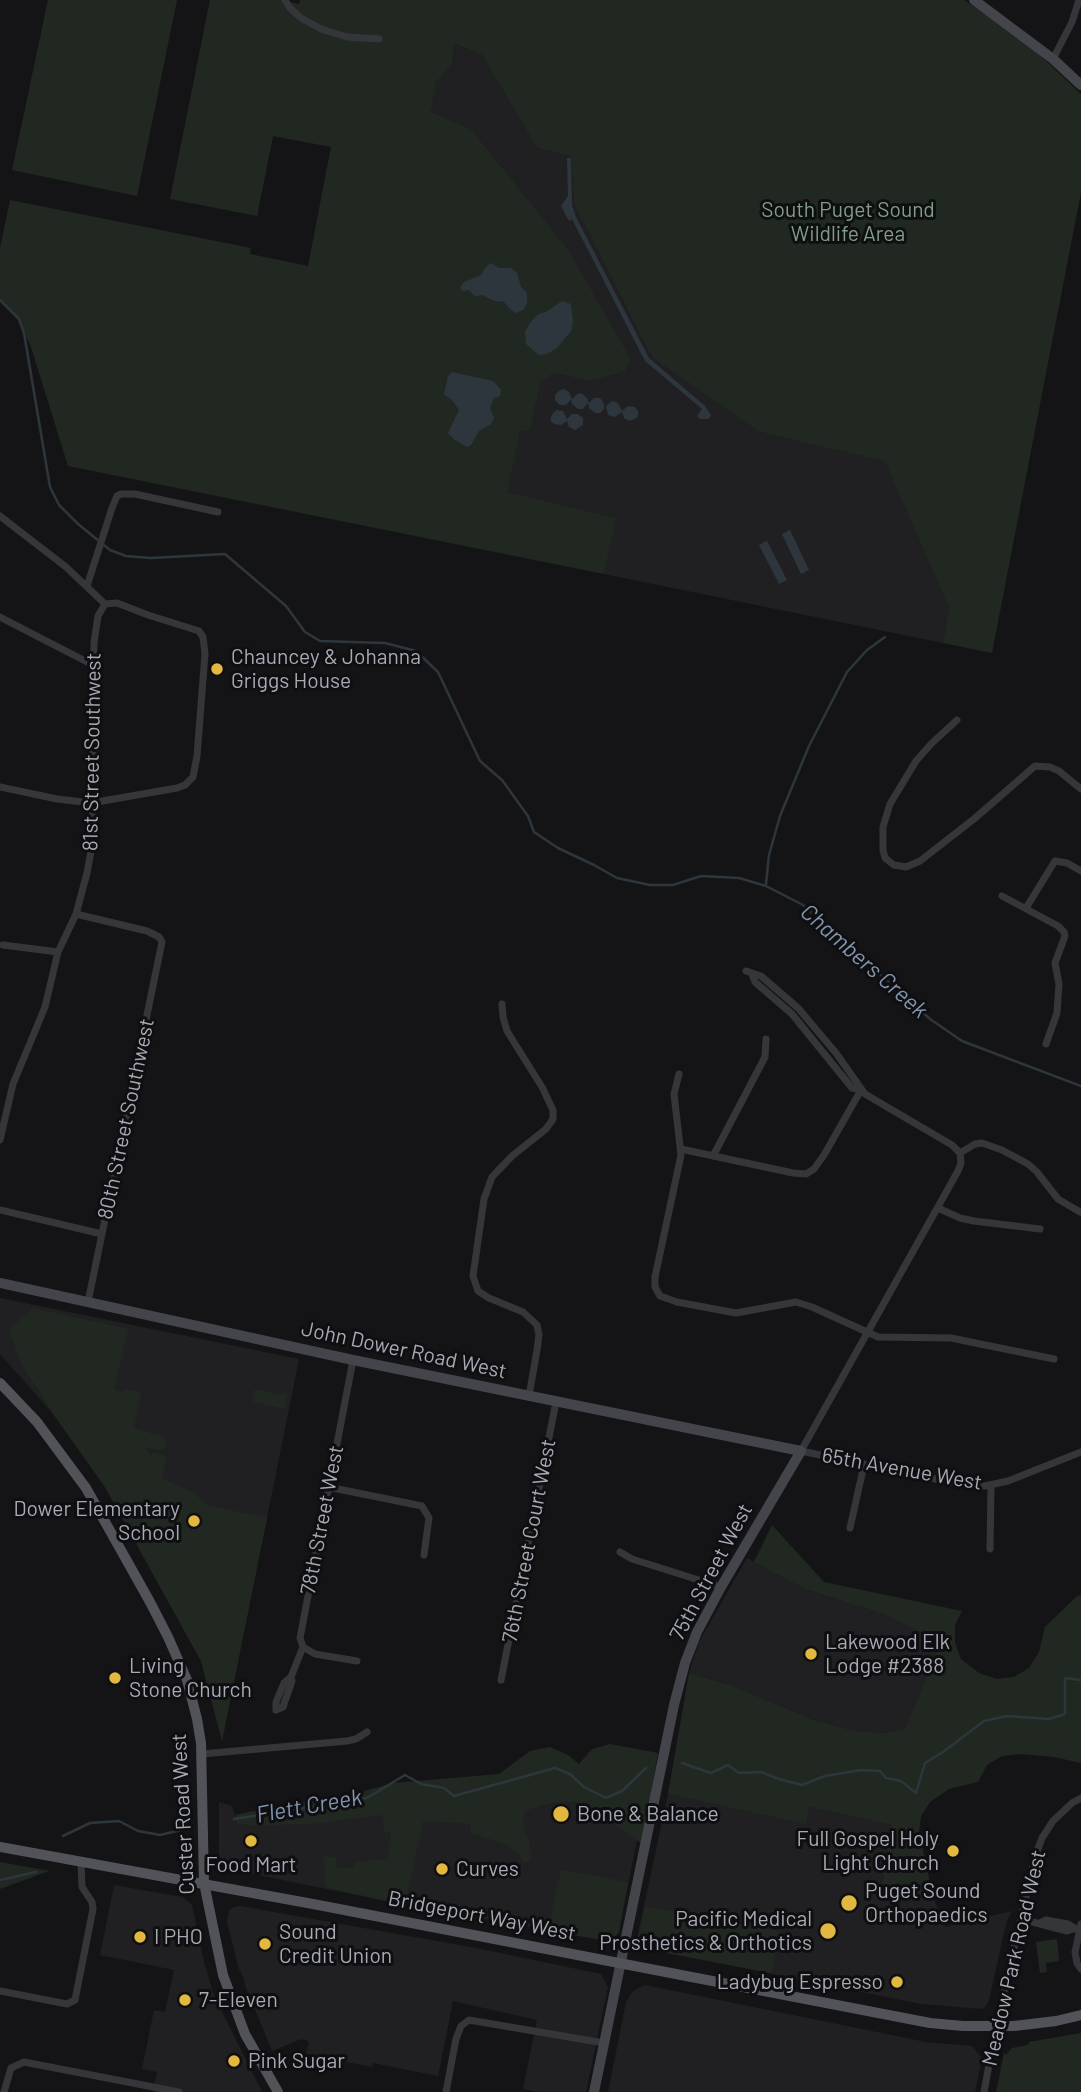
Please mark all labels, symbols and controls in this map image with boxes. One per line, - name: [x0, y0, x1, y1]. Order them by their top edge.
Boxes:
- park label: South Puget Sound Wildlife Area: [761, 197, 935, 247]
- place label: Chauncey & Johanna Griggs House: [231, 644, 421, 694]
- street label: 81st Street Southwest: [78, 653, 106, 851]
- marker: Chauncey & Johanna Griggs House: [209, 661, 225, 677]
- water label: Chambers Creek: [795, 898, 933, 1024]
- street label: 80th Street Southwest: [92, 1016, 160, 1222]
- street label: John Dower Road West: [299, 1316, 509, 1384]
- street label: 76th Street Court West: [497, 1437, 561, 1645]
- street label: 78th Street West: [295, 1443, 349, 1597]
- street label: 65th Avenue West: [820, 1443, 984, 1495]
- place label: Dower Elementary School: [13, 1496, 180, 1546]
- street label: 75th Street West: [664, 1499, 758, 1645]
- marker: Dower Elementary School: [186, 1513, 202, 1529]
- place label: Lakewood Elk Lodge #2388: [825, 1629, 950, 1679]
- marker: Lakewood Elk Lodge #2388: [803, 1646, 819, 1662]
- place label: Living Stone Church: [129, 1653, 252, 1703]
- marker: Living Stone Church: [107, 1670, 123, 1686]
- street label: Custer Road West: [166, 1733, 200, 1895]
- water label: Flett Creek: [254, 1783, 364, 1829]
- place label: Bone & Balance: [577, 1801, 719, 1827]
- marker: Bone & Balance: [551, 1804, 571, 1824]
- place label: Full Gospel Holy Light Church: [797, 1826, 939, 1876]
- marker: Food Mart: [243, 1833, 259, 1849]
- marker: Full Gospel Holy Light Church: [945, 1843, 961, 1859]
- street label: Meadow Park Road West: [977, 1848, 1051, 2068]
- place label: Food Mart: [206, 1852, 296, 1878]
- place label: Curves: [456, 1856, 519, 1882]
- marker: Curves: [434, 1861, 450, 1877]
- place label: Puget Sound Orthopaedics: [865, 1878, 988, 1928]
- street label: Bridgeport Way West: [386, 1885, 578, 1947]
- marker: Puget Sound Orthopaedics: [839, 1893, 859, 1913]
- place label: Pacific Medical Prosthetics & Orthotics: [599, 1906, 812, 1956]
- place label: Sound Credit Union: [279, 1919, 392, 1969]
- marker: Pacific Medical Prosthetics & Orthotics: [818, 1921, 838, 1941]
- place label: I PHO: [154, 1924, 203, 1950]
- marker: I PHO: [132, 1929, 148, 1945]
- marker: Sound Credit Union: [257, 1936, 273, 1952]
- place label: Ladybug Espresso: [717, 1969, 883, 1995]
- marker: Ladybug Espresso: [889, 1974, 905, 1990]
- place label: 7-Eleven: [199, 1987, 278, 2013]
- marker: 7-Eleven: [177, 1992, 193, 2008]
- place label: Pink Sugar: [248, 2048, 345, 2074]
- marker: Pink Sugar: [226, 2053, 242, 2069]

